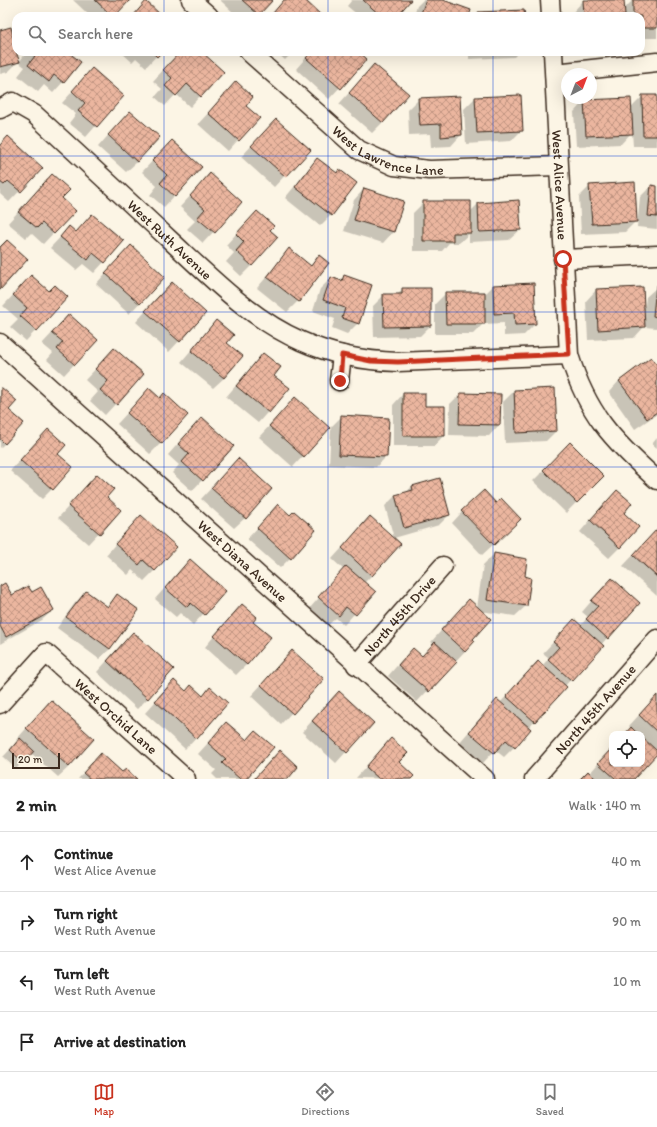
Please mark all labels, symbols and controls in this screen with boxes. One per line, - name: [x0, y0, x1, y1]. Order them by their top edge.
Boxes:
- search box: [12, 12, 645, 56]
- icon: search: [26, 23, 48, 45]
- text: Search here: [58, 25, 133, 43]
- north arrow: [561, 68, 597, 104]
- street label: West Lawrence Lane: [329, 122, 444, 178]
- street label: West Alice Avenue: [549, 129, 571, 241]
- street label: West Ruth Avenue: [124, 196, 216, 284]
- route start: [554, 250, 572, 268]
- route end: [331, 372, 349, 390]
- street label: West Diana Avenue: [194, 516, 291, 606]
- street label: North 45th Drive: [360, 572, 440, 659]
- street label: North 45th Avenue: [551, 661, 640, 758]
- street label: West Orchid Lane: [71, 675, 161, 758]
- map controls: [609, 731, 645, 767]
- button: locate: [609, 731, 645, 767]
- scale bar: [12, 751, 60, 770]
- text: 20 m: [18, 753, 42, 766]
- text: 2 min: [16, 795, 56, 815]
- text: Walk · 140 m: [569, 798, 641, 813]
- text: Continue: [54, 845, 113, 863]
- icon: ahead: [16, 851, 38, 873]
- text: 40 m: [611, 854, 641, 869]
- text: West Alice Avenue: [54, 863, 156, 878]
- text: Turn right: [54, 905, 118, 923]
- icon: right: [16, 911, 38, 933]
- text: 90 m: [612, 914, 641, 929]
- text: West Ruth Avenue: [54, 923, 156, 938]
- text: Turn left: [54, 965, 109, 983]
- icon: left: [16, 971, 38, 993]
- text: 10 m: [613, 974, 641, 989]
- text: West Ruth Avenue: [54, 983, 156, 998]
- icon: arrive: [16, 1031, 38, 1053]
- text: Arrive at destination: [54, 1033, 186, 1051]
- tab: Map: [93, 1081, 115, 1118]
- tab: Directions: [301, 1081, 350, 1118]
- tab: Saved: [536, 1081, 564, 1118]

